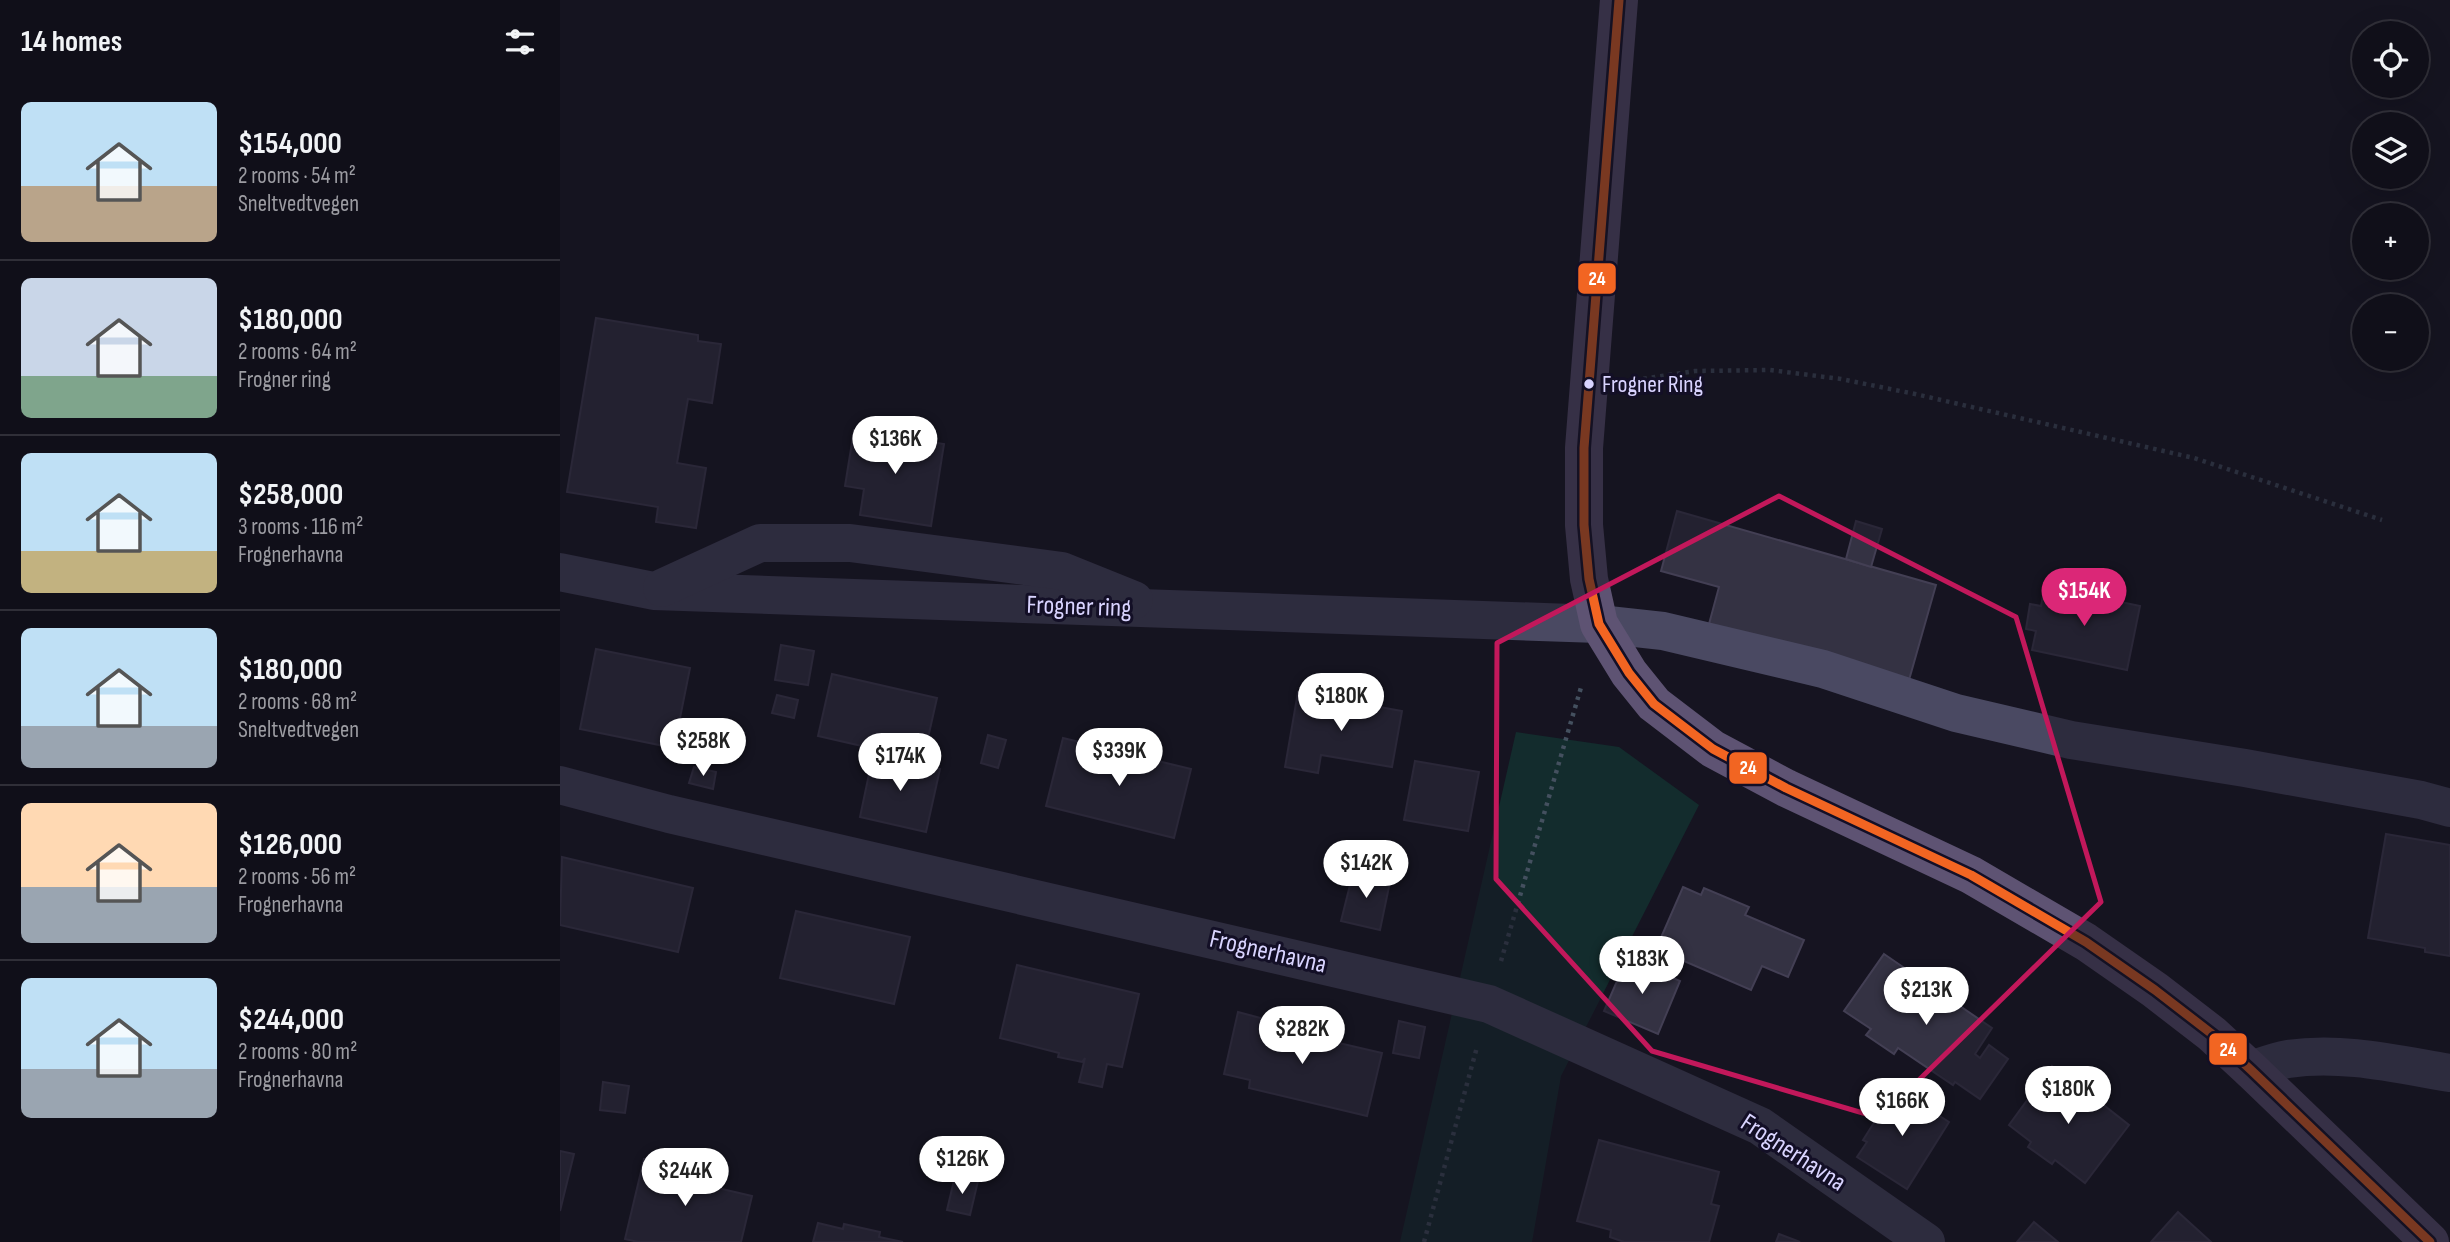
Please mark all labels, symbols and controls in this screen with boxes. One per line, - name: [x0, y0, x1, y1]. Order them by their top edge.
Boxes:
- map controls: [2352, 21, 2429, 371]
- button: locate: [2352, 21, 2429, 98]
- icon: filters: [501, 23, 539, 61]
- text: 14 homes: [21, 24, 122, 60]
- button: layers: [2352, 112, 2429, 189]
- text: $154,000: [238, 126, 342, 162]
- icon: home: [77, 130, 161, 214]
- text: 2 rooms · 54 m²: [238, 162, 356, 190]
- text: Sneltvedtvegen: [238, 190, 359, 218]
- button: +: [2352, 203, 2429, 280]
- line badge: 24: [1577, 262, 1617, 295]
- text: 24: [1588, 268, 1606, 291]
- button: −: [2352, 294, 2429, 371]
- text: $180,000: [238, 302, 343, 338]
- icon: home: [77, 306, 161, 390]
- text: 2 rooms · 64 m²: [238, 338, 357, 366]
- text: Frogner ring: [238, 366, 331, 394]
- place label: Frogner Ring: [1602, 370, 1703, 399]
- marker: Frogner Ring: [1582, 377, 1596, 391]
- pin: $136K: [846, 416, 944, 476]
- text: $136K: [868, 425, 922, 453]
- text: $258,000: [238, 477, 343, 513]
- icon: home: [77, 481, 161, 565]
- text: 3 rooms · 116 m²: [238, 513, 363, 541]
- text: Frognerhavna: [238, 541, 343, 569]
- pin: $154K: [2035, 568, 2133, 628]
- text: $154K: [2058, 577, 2111, 605]
- street label: Frogner ring: [1026, 590, 1132, 624]
- text: $180,000: [238, 652, 343, 688]
- icon: home: [77, 656, 161, 740]
- pin: $180K: [1292, 674, 1390, 733]
- text: $180K: [1314, 682, 1368, 710]
- text: 2 rooms · 68 m²: [238, 688, 357, 716]
- text: Sneltvedtvegen: [238, 716, 359, 744]
- pin: $258K: [654, 718, 752, 778]
- text: $258K: [676, 727, 730, 755]
- pin: $339K: [1070, 728, 1168, 788]
- pin: $174K: [851, 734, 949, 793]
- text: $339K: [1092, 737, 1146, 765]
- text: $174K: [874, 742, 926, 770]
- line badge: 24: [1728, 751, 1768, 785]
- text: 24: [1739, 757, 1757, 780]
- text: $126,000: [238, 827, 342, 863]
- icon: home: [77, 831, 161, 915]
- pin: $142K: [1317, 841, 1415, 900]
- text: $142K: [1339, 849, 1393, 877]
- text: 2 rooms · 56 m²: [238, 863, 356, 891]
- text: Frognerhavna: [238, 891, 343, 919]
- street label: Frognerhavna: [1206, 923, 1330, 981]
- pin: $183K: [1593, 936, 1691, 996]
- text: $183K: [1615, 945, 1669, 973]
- pin: $213K: [1877, 968, 1975, 1027]
- text: $213K: [1900, 976, 1952, 1004]
- text: $244,000: [238, 1002, 344, 1038]
- icon: home: [77, 1006, 161, 1090]
- pin: $282K: [1253, 1006, 1351, 1066]
- text: $282K: [1275, 1015, 1329, 1043]
- line badge: 24: [2208, 1032, 2248, 1066]
- text: 2 rooms · 80 m²: [238, 1038, 357, 1066]
- text: 24: [2219, 1039, 2237, 1062]
- text: Frognerhavna: [238, 1066, 343, 1094]
- pin: $180K: [2019, 1066, 2117, 1126]
- text: $180K: [2041, 1075, 2095, 1103]
- pin: $166K: [1853, 1078, 1951, 1138]
- text: $166K: [1875, 1087, 1929, 1115]
- street label: Frognerhavna: [1735, 1108, 1851, 1198]
- pin: $126K: [913, 1136, 1011, 1196]
- text: $126K: [935, 1145, 989, 1173]
- pin: $244K: [636, 1148, 734, 1208]
- text: $244K: [658, 1157, 712, 1185]

